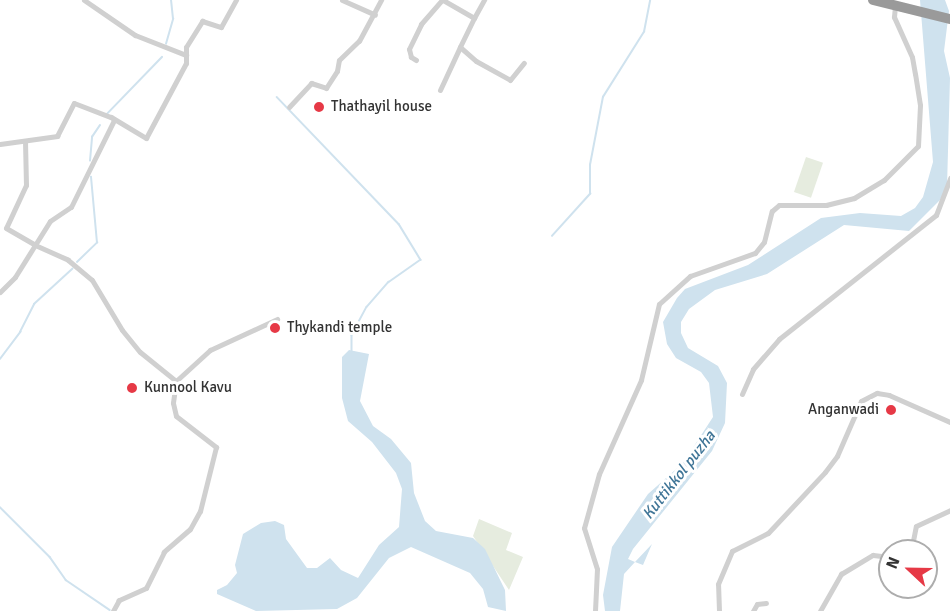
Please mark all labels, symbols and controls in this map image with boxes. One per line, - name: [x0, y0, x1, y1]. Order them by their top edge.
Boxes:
- place label: Thathayil house: [331, 98, 432, 116]
- marker: Thathayil house: [312, 100, 326, 114]
- place label: Thykandi temple: [287, 319, 392, 337]
- marker: Thykandi temple: [268, 321, 282, 335]
- place label: Kunnool Kavu: [144, 379, 232, 397]
- marker: Kunnool Kavu: [125, 381, 139, 395]
- place label: Anganwadi: [808, 401, 879, 419]
- marker: Anganwadi: [884, 403, 898, 417]
- water label: Kuttikkol puzha: [638, 427, 720, 523]
- north arrow: [878, 539, 938, 599]
- text: N: [882, 554, 905, 572]

